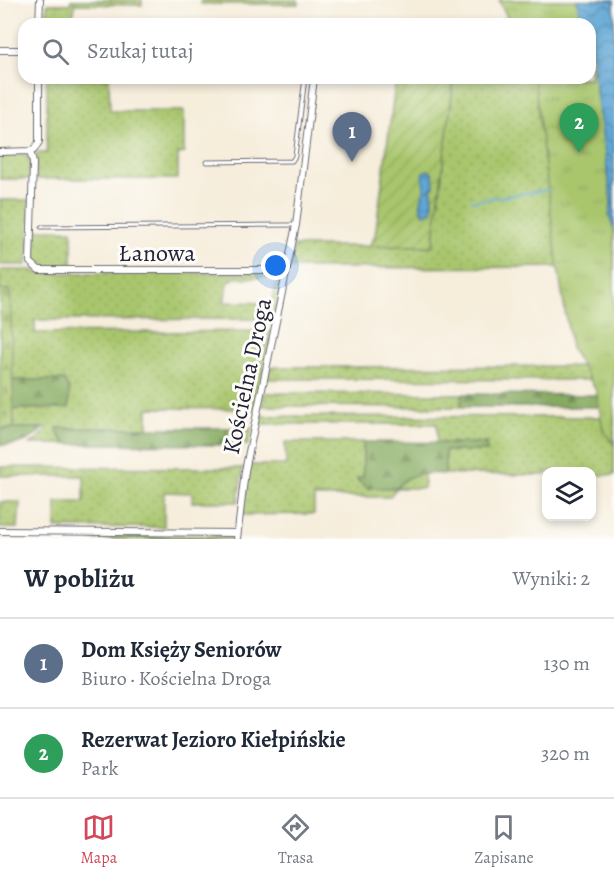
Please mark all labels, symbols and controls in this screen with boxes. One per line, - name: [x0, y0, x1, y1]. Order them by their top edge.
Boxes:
- search box: [18, 18, 596, 84]
- icon: search: [39, 35, 72, 68]
- text: Szukaj tutaj: [87, 36, 193, 66]
- pin: 2: [560, 104, 598, 153]
- pin: 1: [332, 112, 372, 162]
- street label: Łanowa: [119, 237, 196, 269]
- your location: [261, 251, 290, 280]
- street label: Kościelna Droga: [215, 294, 279, 457]
- map controls: [542, 467, 596, 521]
- button: layers: [542, 467, 596, 521]
- text: W pobliżu: [24, 561, 135, 596]
- text: Wyniki: 2: [513, 565, 590, 592]
- text: Dom Księży Seniorów: [81, 635, 282, 665]
- text: 1: [40, 650, 47, 677]
- text: 130 m: [544, 650, 590, 677]
- text: Biuro · Kościelna Droga: [81, 665, 271, 692]
- text: Rezerwat Jezioro Kiełpińskie: [81, 725, 346, 755]
- text: 2: [39, 740, 48, 767]
- text: 320 m: [541, 740, 590, 767]
- text: Park: [81, 755, 119, 782]
- tab: Mapa: [80, 811, 117, 869]
- tab: Trasa: [278, 811, 313, 869]
- tab: Zapisane: [474, 811, 534, 869]

